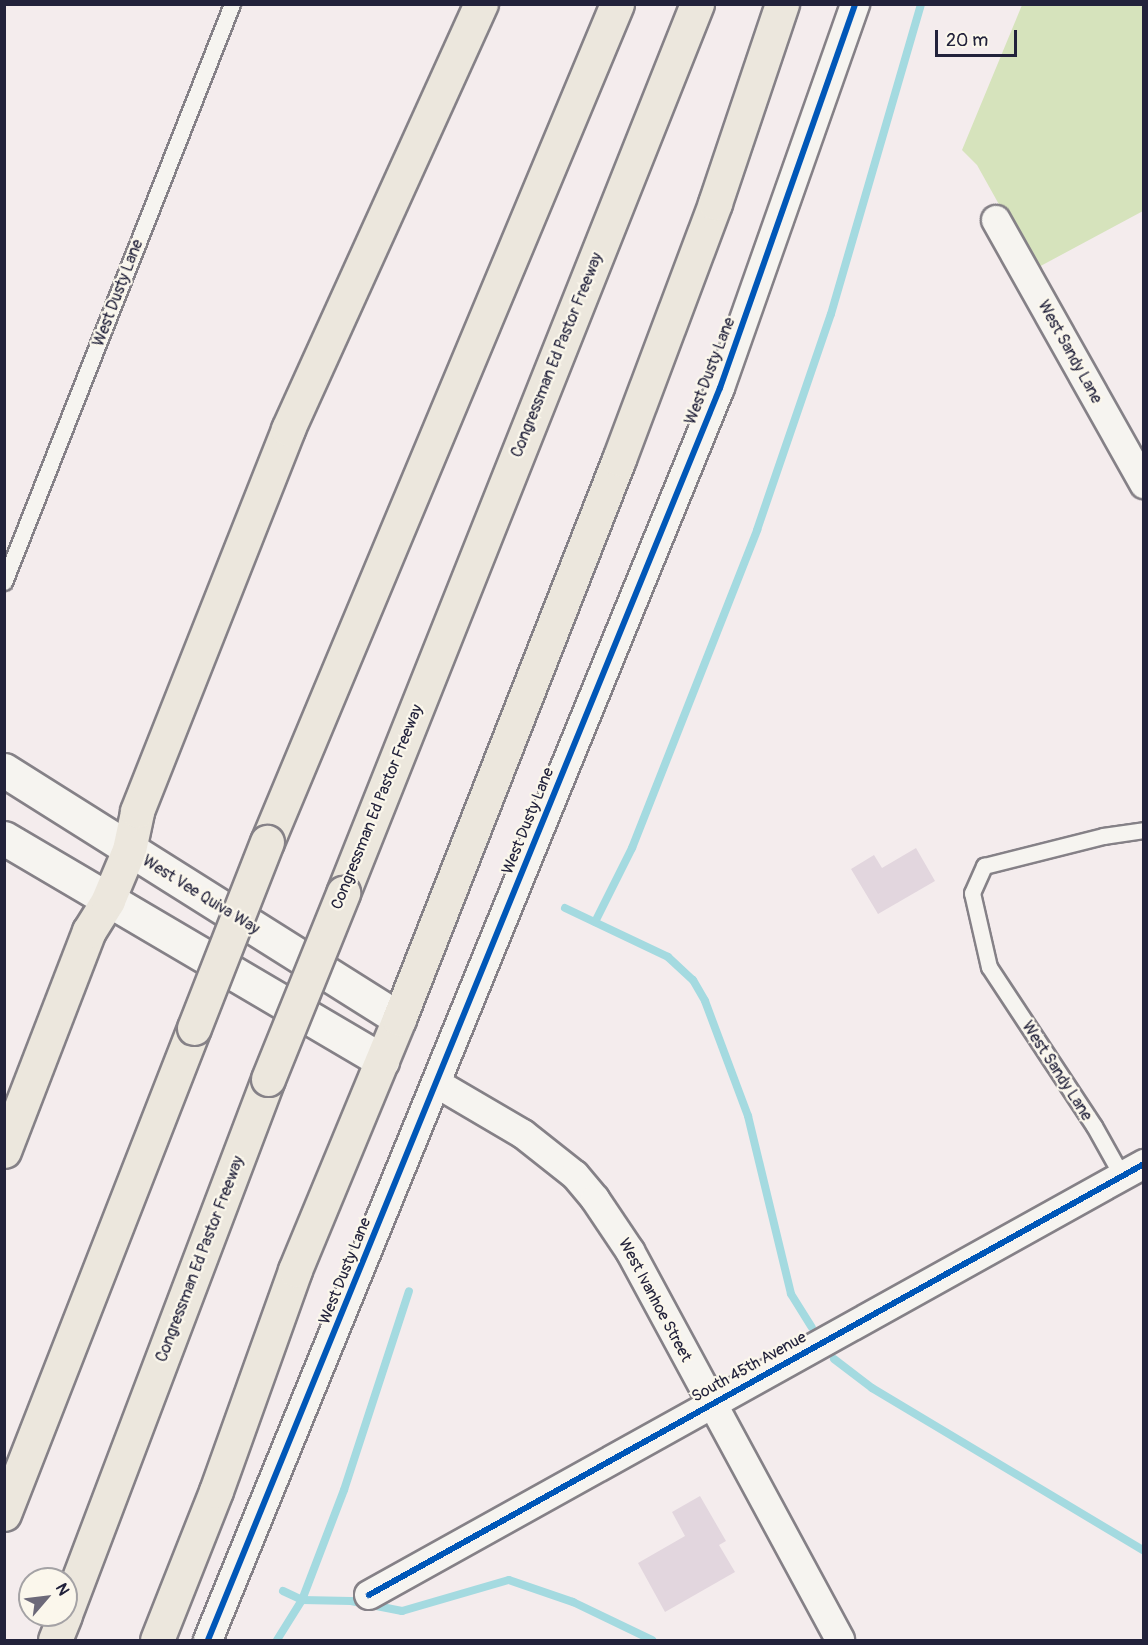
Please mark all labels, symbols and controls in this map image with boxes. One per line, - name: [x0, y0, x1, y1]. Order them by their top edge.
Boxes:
- scale bar: [938, 18, 1020, 56]
- text: 20 m: [946, 29, 988, 52]
- street label: West Dusty Lane: [89, 237, 147, 349]
- street label: Congressman Ed Pastor Freeway: [507, 250, 607, 460]
- street label: West Sandy Lane: [1034, 297, 1106, 407]
- street label: West Dusty Lane: [681, 315, 739, 427]
- street label: Congressman Ed Pastor Freeway: [327, 702, 427, 912]
- street label: West Dusty Lane: [498, 765, 558, 877]
- street label: West Vee Quiva Way: [139, 851, 263, 939]
- street label: West Sandy Lane: [1018, 1018, 1096, 1124]
- street label: Congressman Ed Pastor Freeway: [152, 1153, 248, 1365]
- street label: West Dusty Lane: [315, 1215, 375, 1327]
- street label: West Ivanhoe Street: [614, 1235, 696, 1365]
- street label: South 45th Avenue: [688, 1328, 810, 1406]
- north arrow: [18, 1567, 78, 1627]
- text: N: [51, 1580, 73, 1599]

